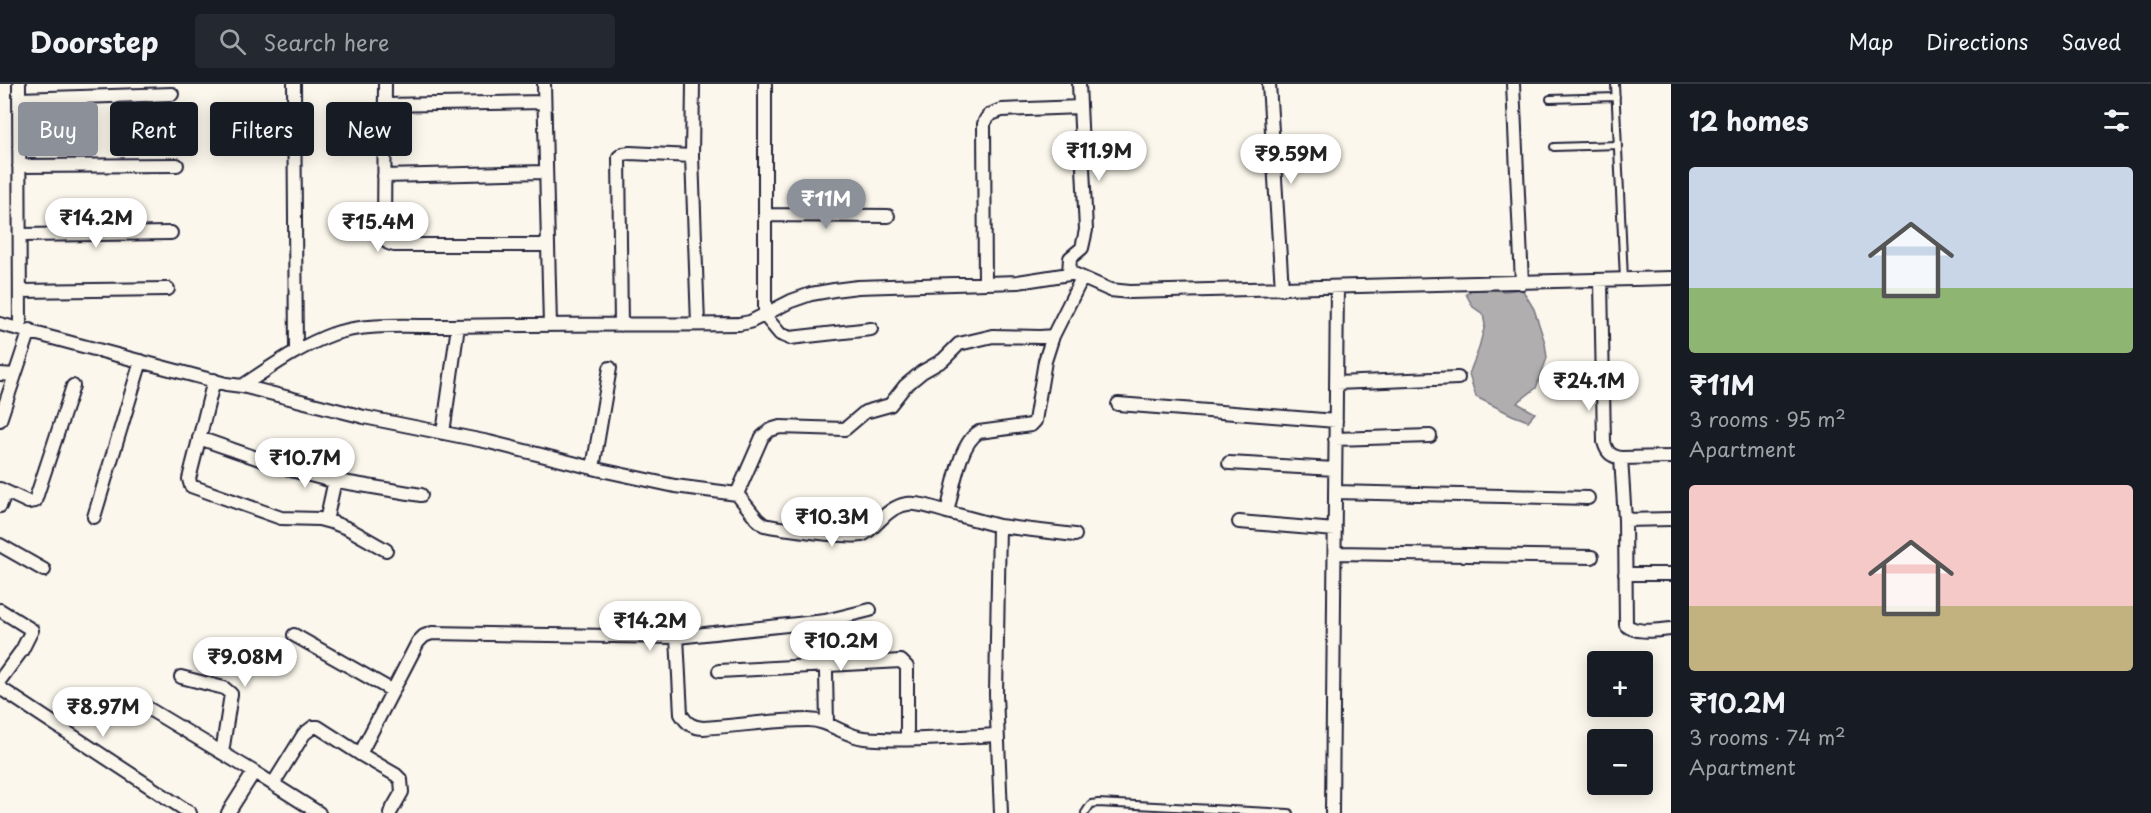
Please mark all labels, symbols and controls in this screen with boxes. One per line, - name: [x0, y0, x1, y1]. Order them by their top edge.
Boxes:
- search box: [195, 14, 615, 68]
- text: Doorstep: [30, 20, 159, 63]
- icon: search: [216, 25, 249, 58]
- text: Search here: [264, 25, 389, 58]
- text: Map: [1848, 25, 1893, 57]
- text: Directions: [1926, 25, 2028, 57]
- text: Saved: [2061, 25, 2121, 57]
- text: 12 homes: [1689, 101, 1809, 140]
- chip: Buy: [18, 102, 98, 156]
- chip: Rent: [110, 102, 198, 156]
- chip: Filters: [210, 102, 314, 156]
- chip: New: [326, 102, 412, 156]
- icon: filters: [2100, 104, 2133, 137]
- pin: ₹11.9M: [1050, 131, 1148, 182]
- pin: ₹9.59M: [1242, 134, 1340, 185]
- text: ₹11.9M: [1066, 135, 1132, 165]
- text: ₹9.59M: [1254, 138, 1328, 168]
- pin: ₹11M: [790, 179, 862, 230]
- text: ₹11M: [801, 183, 851, 213]
- pin: ₹14.2M: [47, 198, 145, 249]
- text: ₹14.2M: [59, 202, 133, 232]
- pin: ₹15.4M: [329, 202, 427, 253]
- text: ₹15.4M: [342, 206, 414, 236]
- icon: home: [1857, 206, 1965, 314]
- pin: ₹24.1M: [1540, 361, 1638, 412]
- text: ₹24.1M: [1553, 365, 1625, 395]
- text: ₹11M: [1689, 365, 1755, 404]
- text: 3 rooms · 95 m²: [1689, 404, 1846, 434]
- text: Apartment: [1689, 434, 1796, 464]
- pin: ₹10.7M: [256, 438, 354, 489]
- text: ₹10.7M: [269, 442, 341, 472]
- pin: ₹10.3M: [783, 497, 881, 548]
- text: ₹10.3M: [795, 501, 869, 531]
- icon: home: [1857, 524, 1965, 632]
- pin: ₹14.2M: [601, 601, 699, 652]
- text: ₹14.2M: [613, 605, 687, 635]
- pin: ₹10.2M: [792, 621, 890, 672]
- text: ₹10.2M: [804, 625, 878, 655]
- pin: ₹9.08M: [196, 637, 294, 688]
- text: ₹9.08M: [207, 641, 283, 671]
- map controls: [1587, 651, 1653, 795]
- button: +: [1587, 651, 1653, 717]
- text: ₹10.2M: [1689, 683, 1786, 722]
- pin: ₹8.97M: [54, 687, 152, 738]
- text: ₹8.97M: [66, 691, 140, 721]
- text: 3 rooms · 74 m²: [1689, 722, 1846, 752]
- button: −: [1587, 729, 1653, 795]
- text: Apartment: [1689, 752, 1796, 782]

